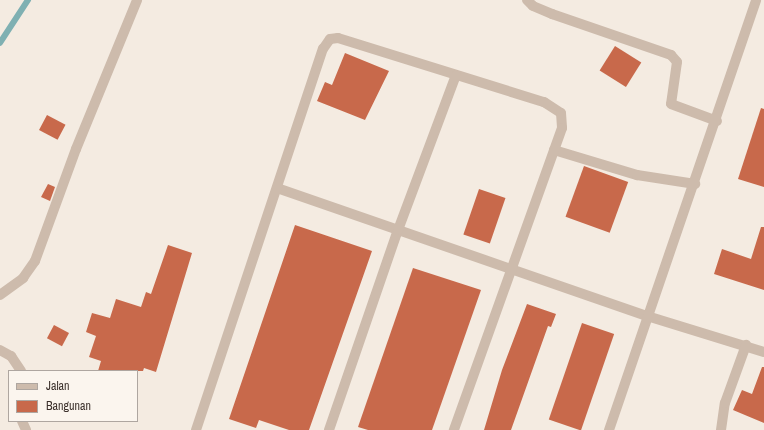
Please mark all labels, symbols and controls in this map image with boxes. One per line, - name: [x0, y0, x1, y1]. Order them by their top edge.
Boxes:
- legend: [8, 370, 138, 422]
- text: Jalan: [46, 378, 70, 394]
- text: Bangunan: [46, 398, 91, 414]

